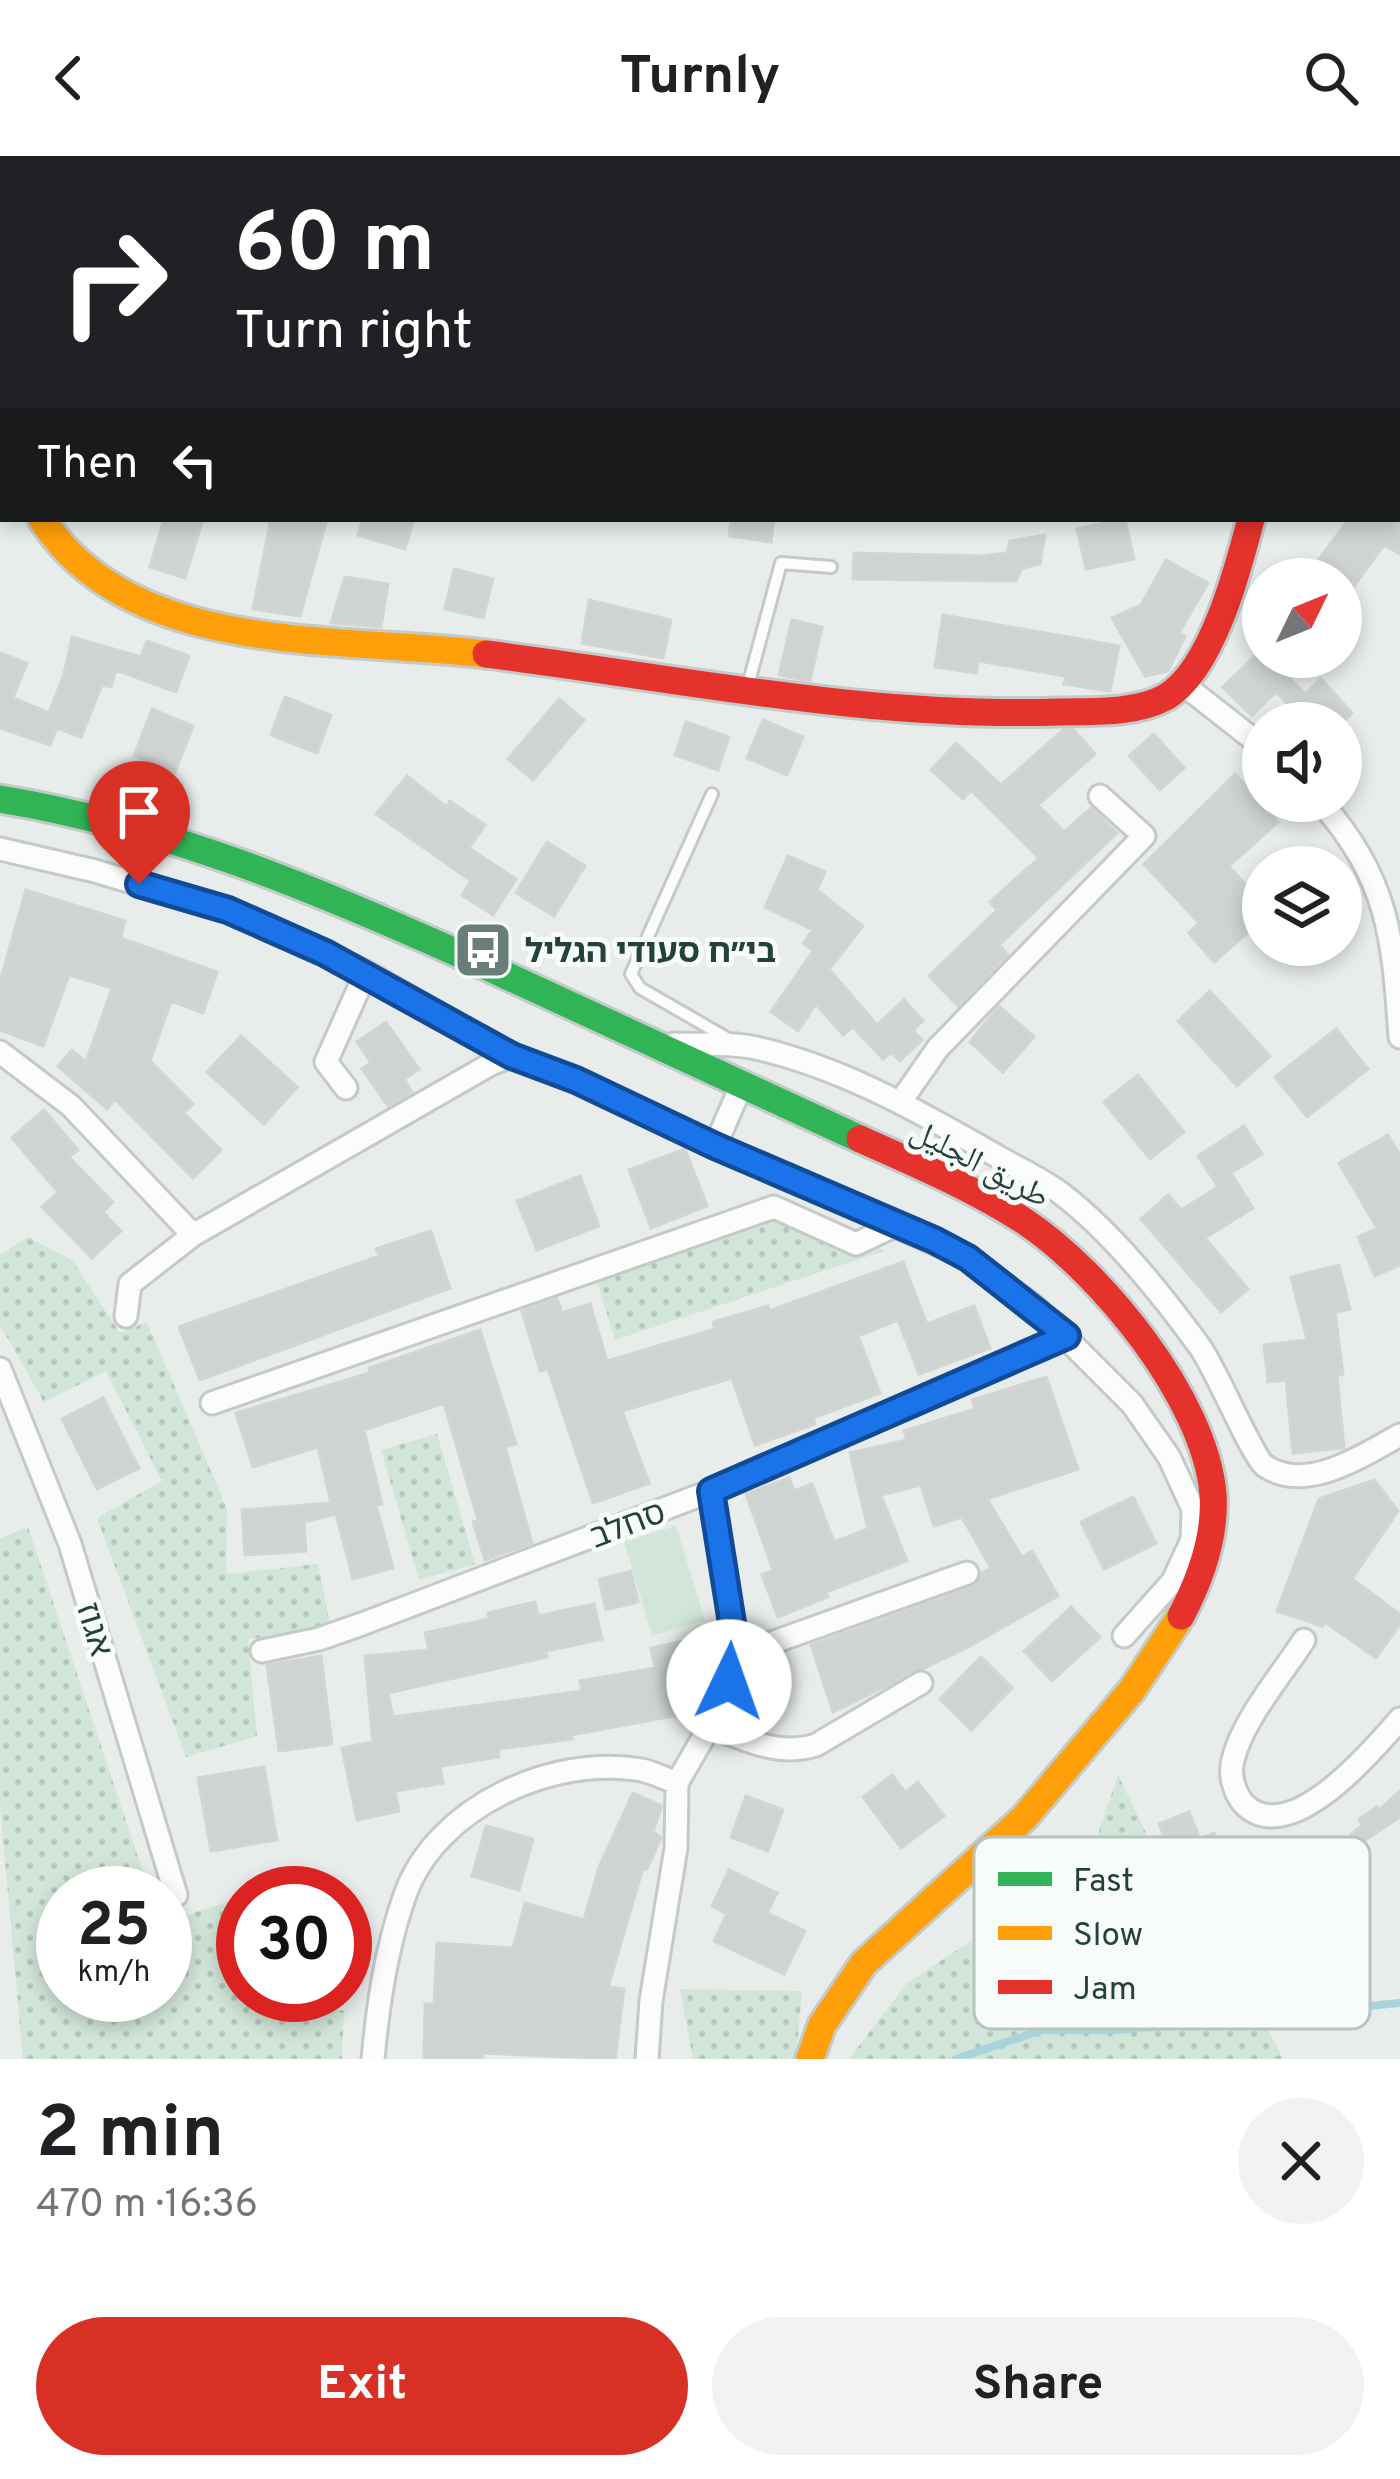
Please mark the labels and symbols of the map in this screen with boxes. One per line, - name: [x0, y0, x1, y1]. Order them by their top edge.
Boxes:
- north arrow: [1242, 558, 1362, 678]
- pin: [88, 761, 190, 884]
- bus stop icon: בי״ח סעודי הגליל: [452, 919, 514, 981]
- place label: בי״ח סעודי הגליל: [525, 933, 776, 975]
- street label: طريق الجليل: [902, 1111, 1056, 1220]
- street label: סחלב: [585, 1493, 672, 1560]
- street label: אגוז: [64, 1598, 120, 1662]
- position arrow: [666, 1619, 792, 1745]
- legend: [974, 1837, 1370, 2029]
- text: Fast: [1073, 1862, 1134, 1904]
- speed limit sign: 30: [216, 1866, 372, 2022]
- text: Slow: [1073, 1916, 1143, 1958]
- text: Jam: [1073, 1970, 1137, 2012]

